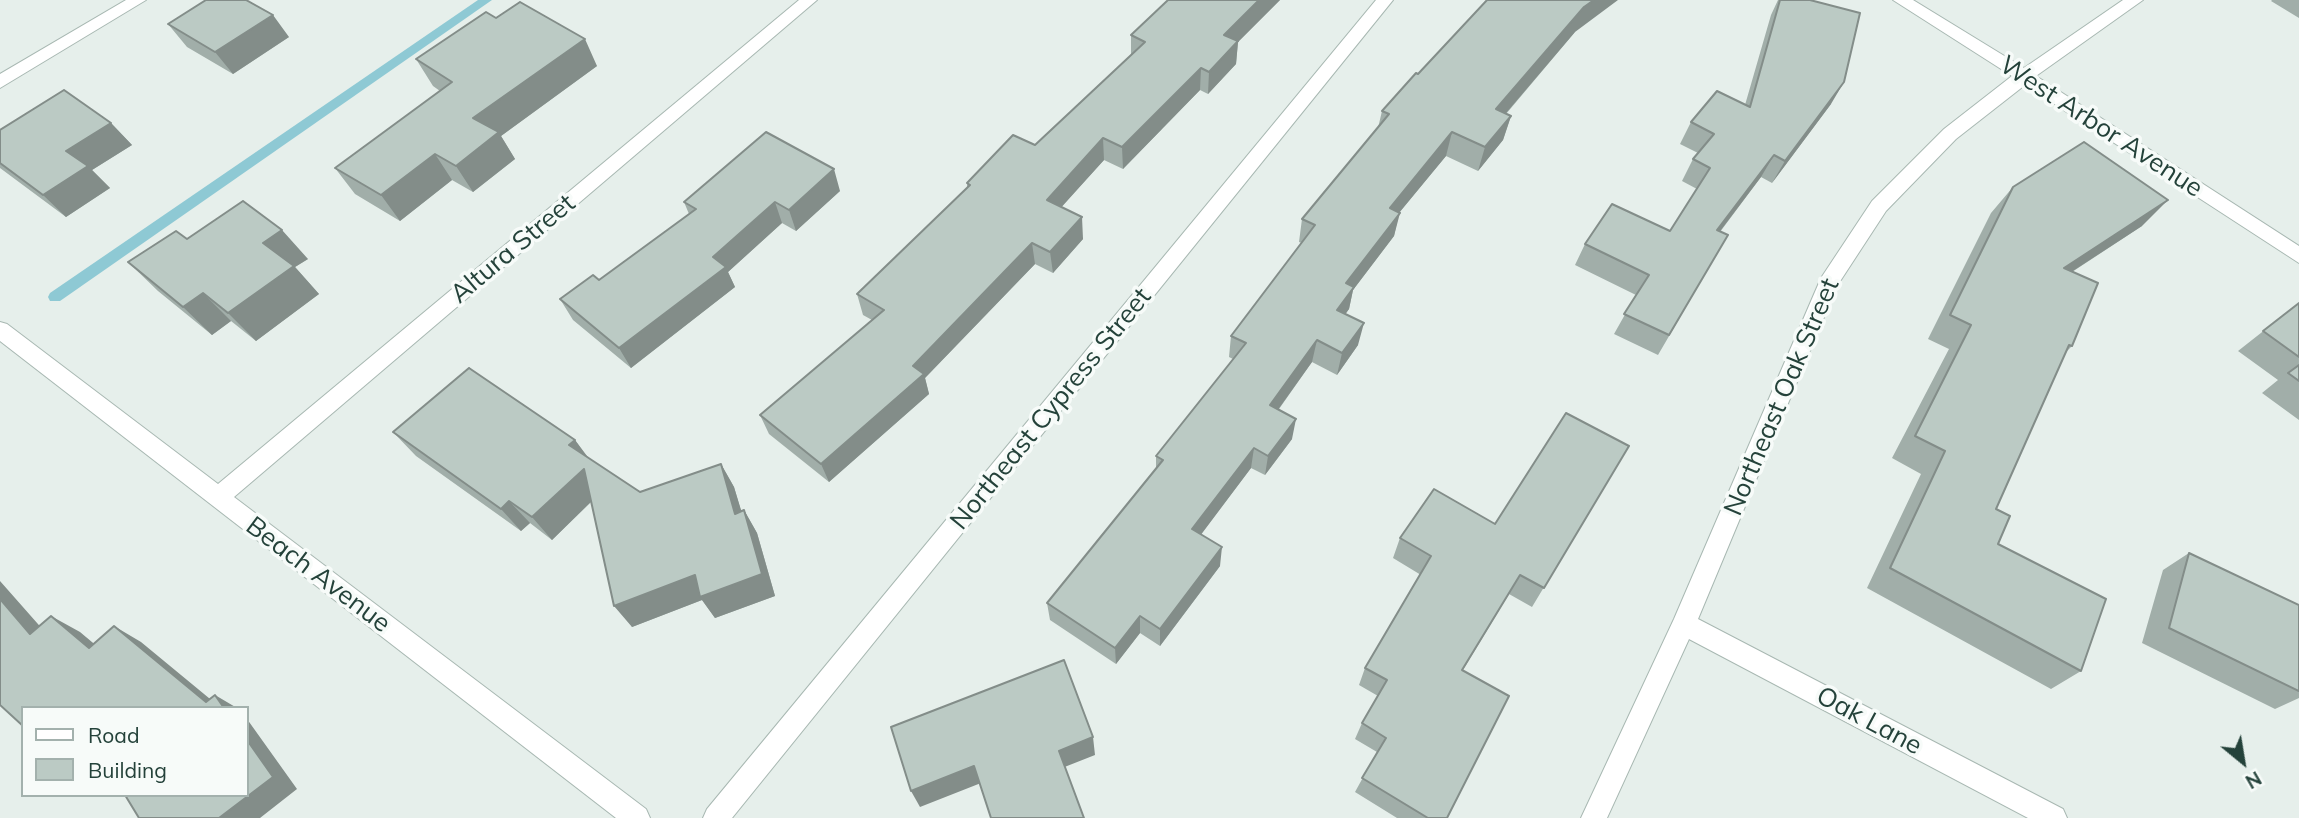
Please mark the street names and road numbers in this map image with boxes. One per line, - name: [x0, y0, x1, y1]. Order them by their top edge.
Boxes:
- street label: West Arbor Avenue: [1994, 50, 2208, 204]
- street label: Altura Street: [444, 188, 582, 310]
- street label: Northeast Oak Street: [1718, 274, 1846, 520]
- street label: Northeast Cypress Street: [944, 282, 1158, 536]
- street label: Beach Avenue: [240, 511, 396, 639]
- street label: Oak Lane: [1811, 680, 1927, 762]

